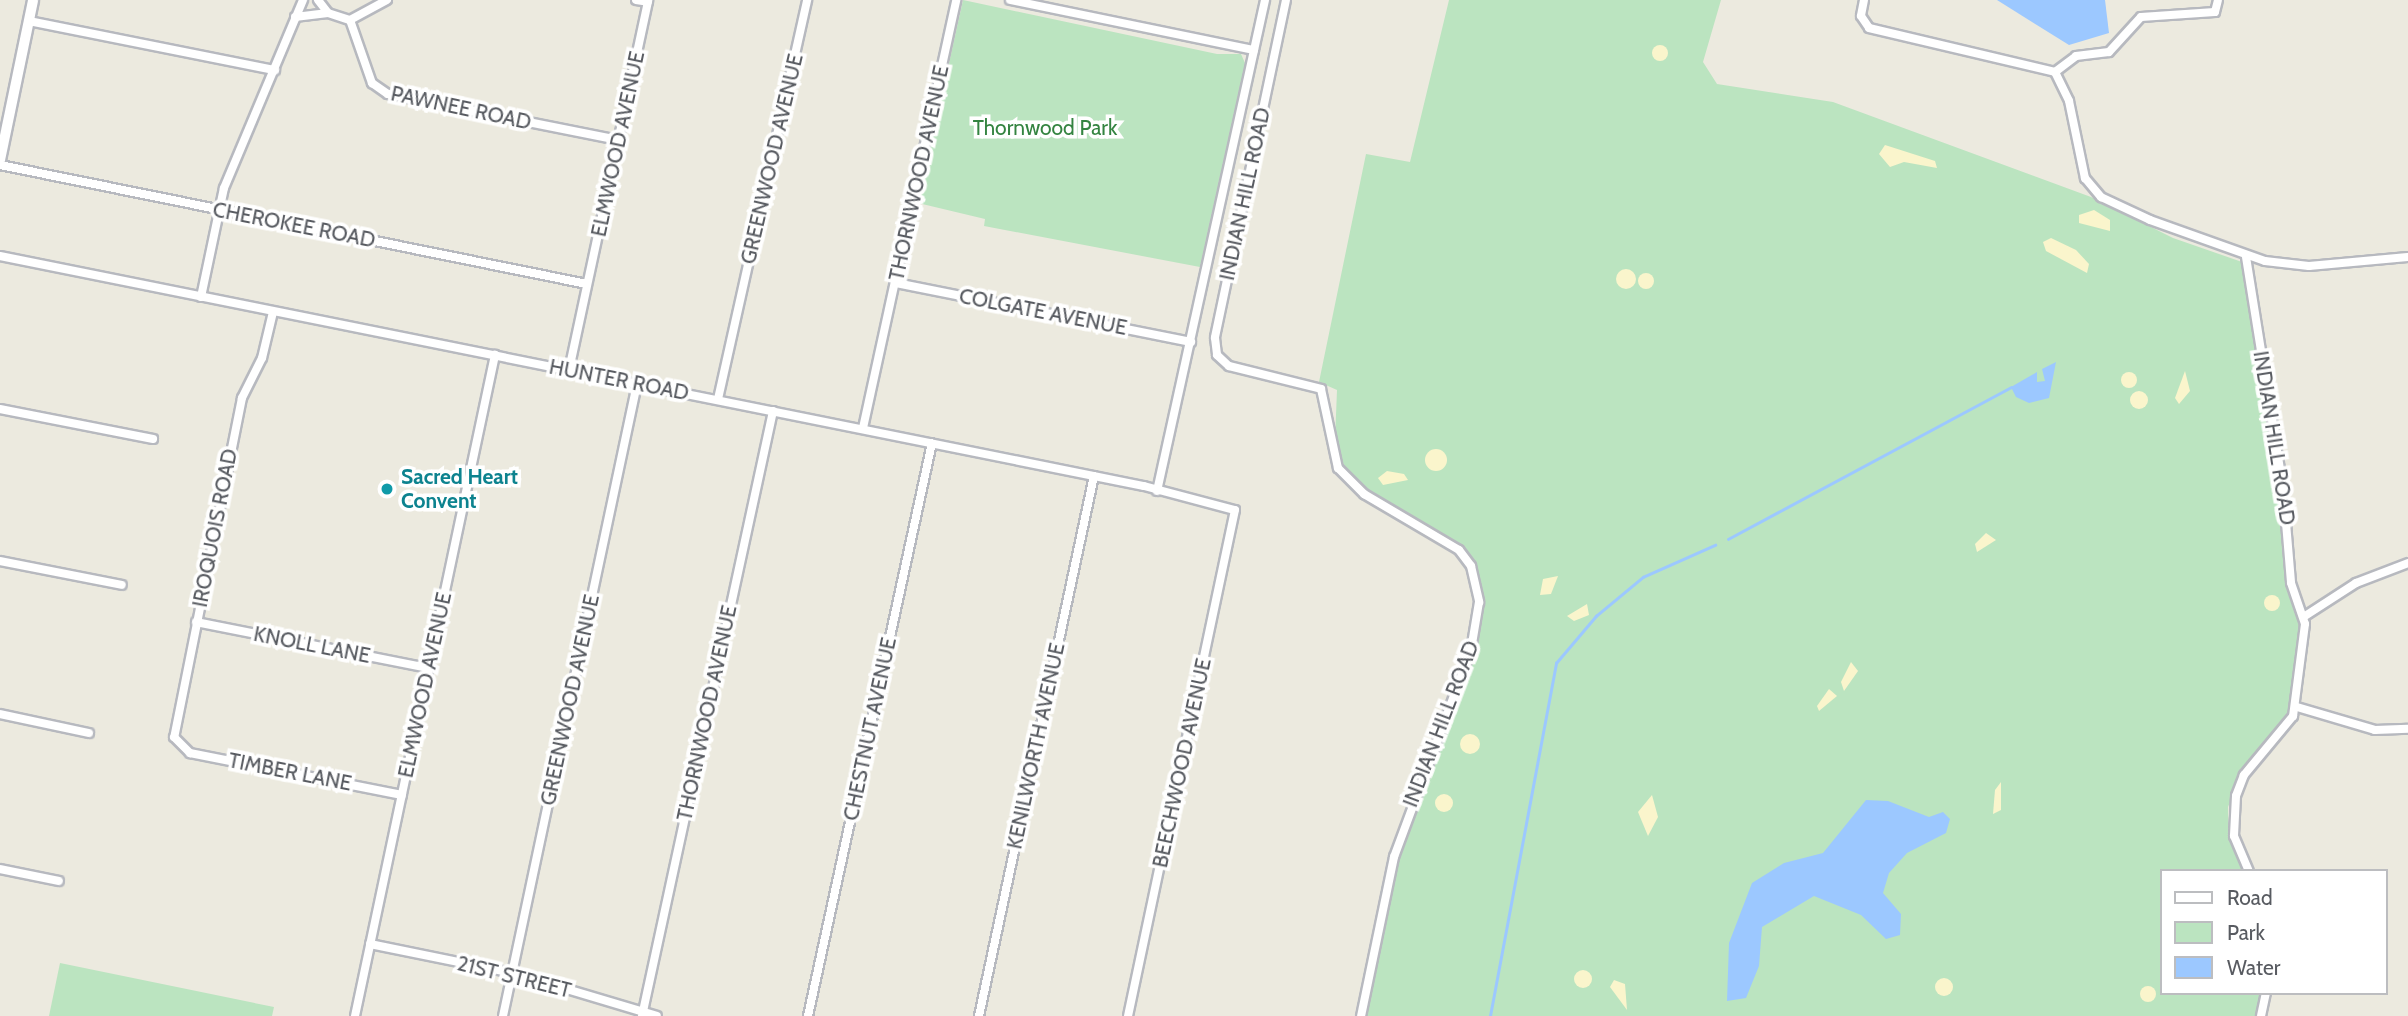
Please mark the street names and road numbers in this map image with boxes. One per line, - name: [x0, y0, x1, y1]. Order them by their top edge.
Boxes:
- street label: ELMWOOD AVENUE: [586, 49, 650, 239]
- street label: GREENWOOD AVENUE: [736, 51, 808, 267]
- street label: THORNWOOD AVENUE: [884, 63, 954, 283]
- street label: PAWNEE ROAD: [389, 81, 533, 135]
- street label: INDIAN HILL ROAD: [1214, 105, 1276, 283]
- street label: CHEROKEE ROAD: [211, 197, 377, 253]
- street label: COLGATE AVENUE: [957, 283, 1129, 341]
- street label: INDIAN HILL ROAD: [2248, 349, 2300, 527]
- street label: HUNTER ROAD: [547, 354, 691, 406]
- street label: IROQUOIS ROAD: [187, 447, 243, 609]
- street label: ELMWOOD AVENUE: [393, 590, 457, 780]
- street label: GREENWOOD AVENUE: [535, 592, 605, 808]
- street label: THORNWOOD AVENUE: [672, 603, 742, 823]
- street label: KNOLL LANE: [251, 621, 373, 669]
- street label: CHESTNUT AVENUE: [838, 635, 902, 823]
- street label: INDIAN HILL ROAD: [1398, 637, 1484, 811]
- street label: KENILWORTH AVENUE: [1002, 641, 1070, 851]
- street label: BEECHWOOD AVENUE: [1147, 656, 1217, 870]
- street label: TIMBER LANE: [226, 748, 354, 796]
- street label: 21ST STREET: [454, 951, 574, 1003]

